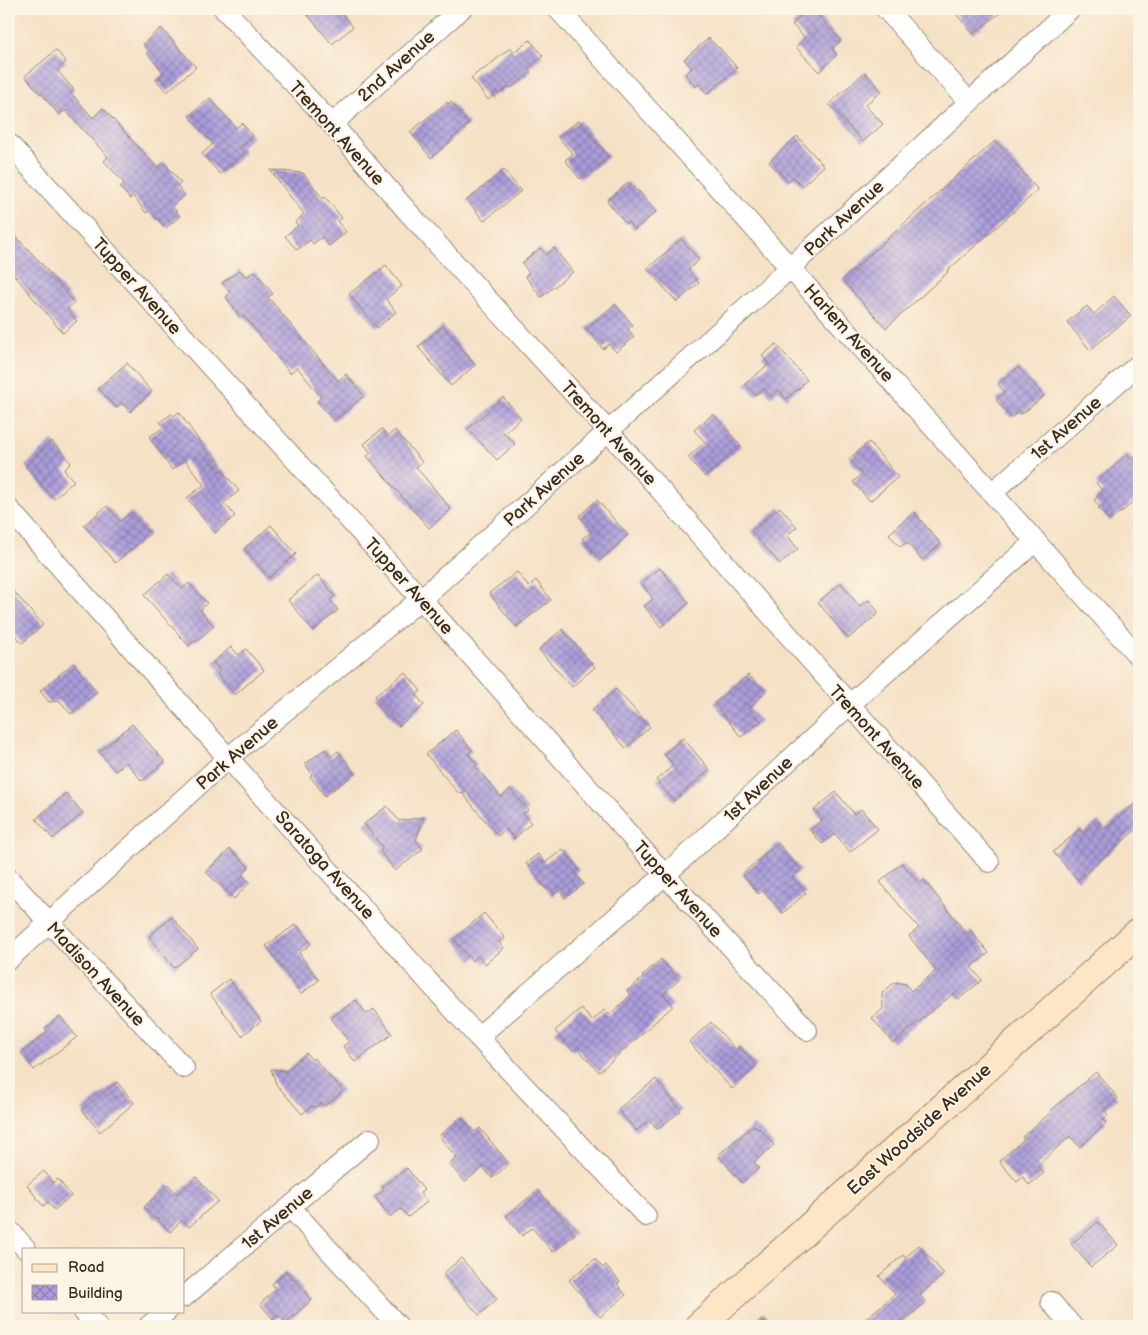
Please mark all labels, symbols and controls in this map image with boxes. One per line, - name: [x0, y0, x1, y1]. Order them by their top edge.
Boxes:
- street label: 2nd Avenue: [354, 26, 439, 106]
- street label: Tremont Avenue: [284, 77, 389, 190]
- street label: Park Avenue: [800, 176, 889, 261]
- street label: Tupper Avenue: [88, 234, 186, 339]
- street label: Harlem Avenue: [799, 280, 898, 387]
- street label: Tremont Avenue: [556, 377, 661, 490]
- street label: 1st Avenue: [1027, 392, 1106, 465]
- street label: Park Avenue: [500, 447, 589, 531]
- street label: Tupper Avenue: [360, 534, 458, 639]
- street label: Tremont Avenue: [824, 681, 929, 794]
- street label: Park Avenue: [192, 712, 283, 795]
- street label: 1st Avenue: [719, 752, 797, 827]
- street label: Saratoga Avenue: [270, 807, 379, 924]
- street label: Tupper Avenue: [629, 837, 727, 942]
- street label: Madison Avenue: [42, 918, 149, 1031]
- street label: East Woodside Avenue: [843, 1059, 996, 1199]
- street label: 1st Avenue: [237, 1182, 318, 1254]
- legend: [22, 1248, 185, 1312]
- text: Road: [68, 1258, 104, 1277]
- text: Building: [68, 1284, 123, 1303]

